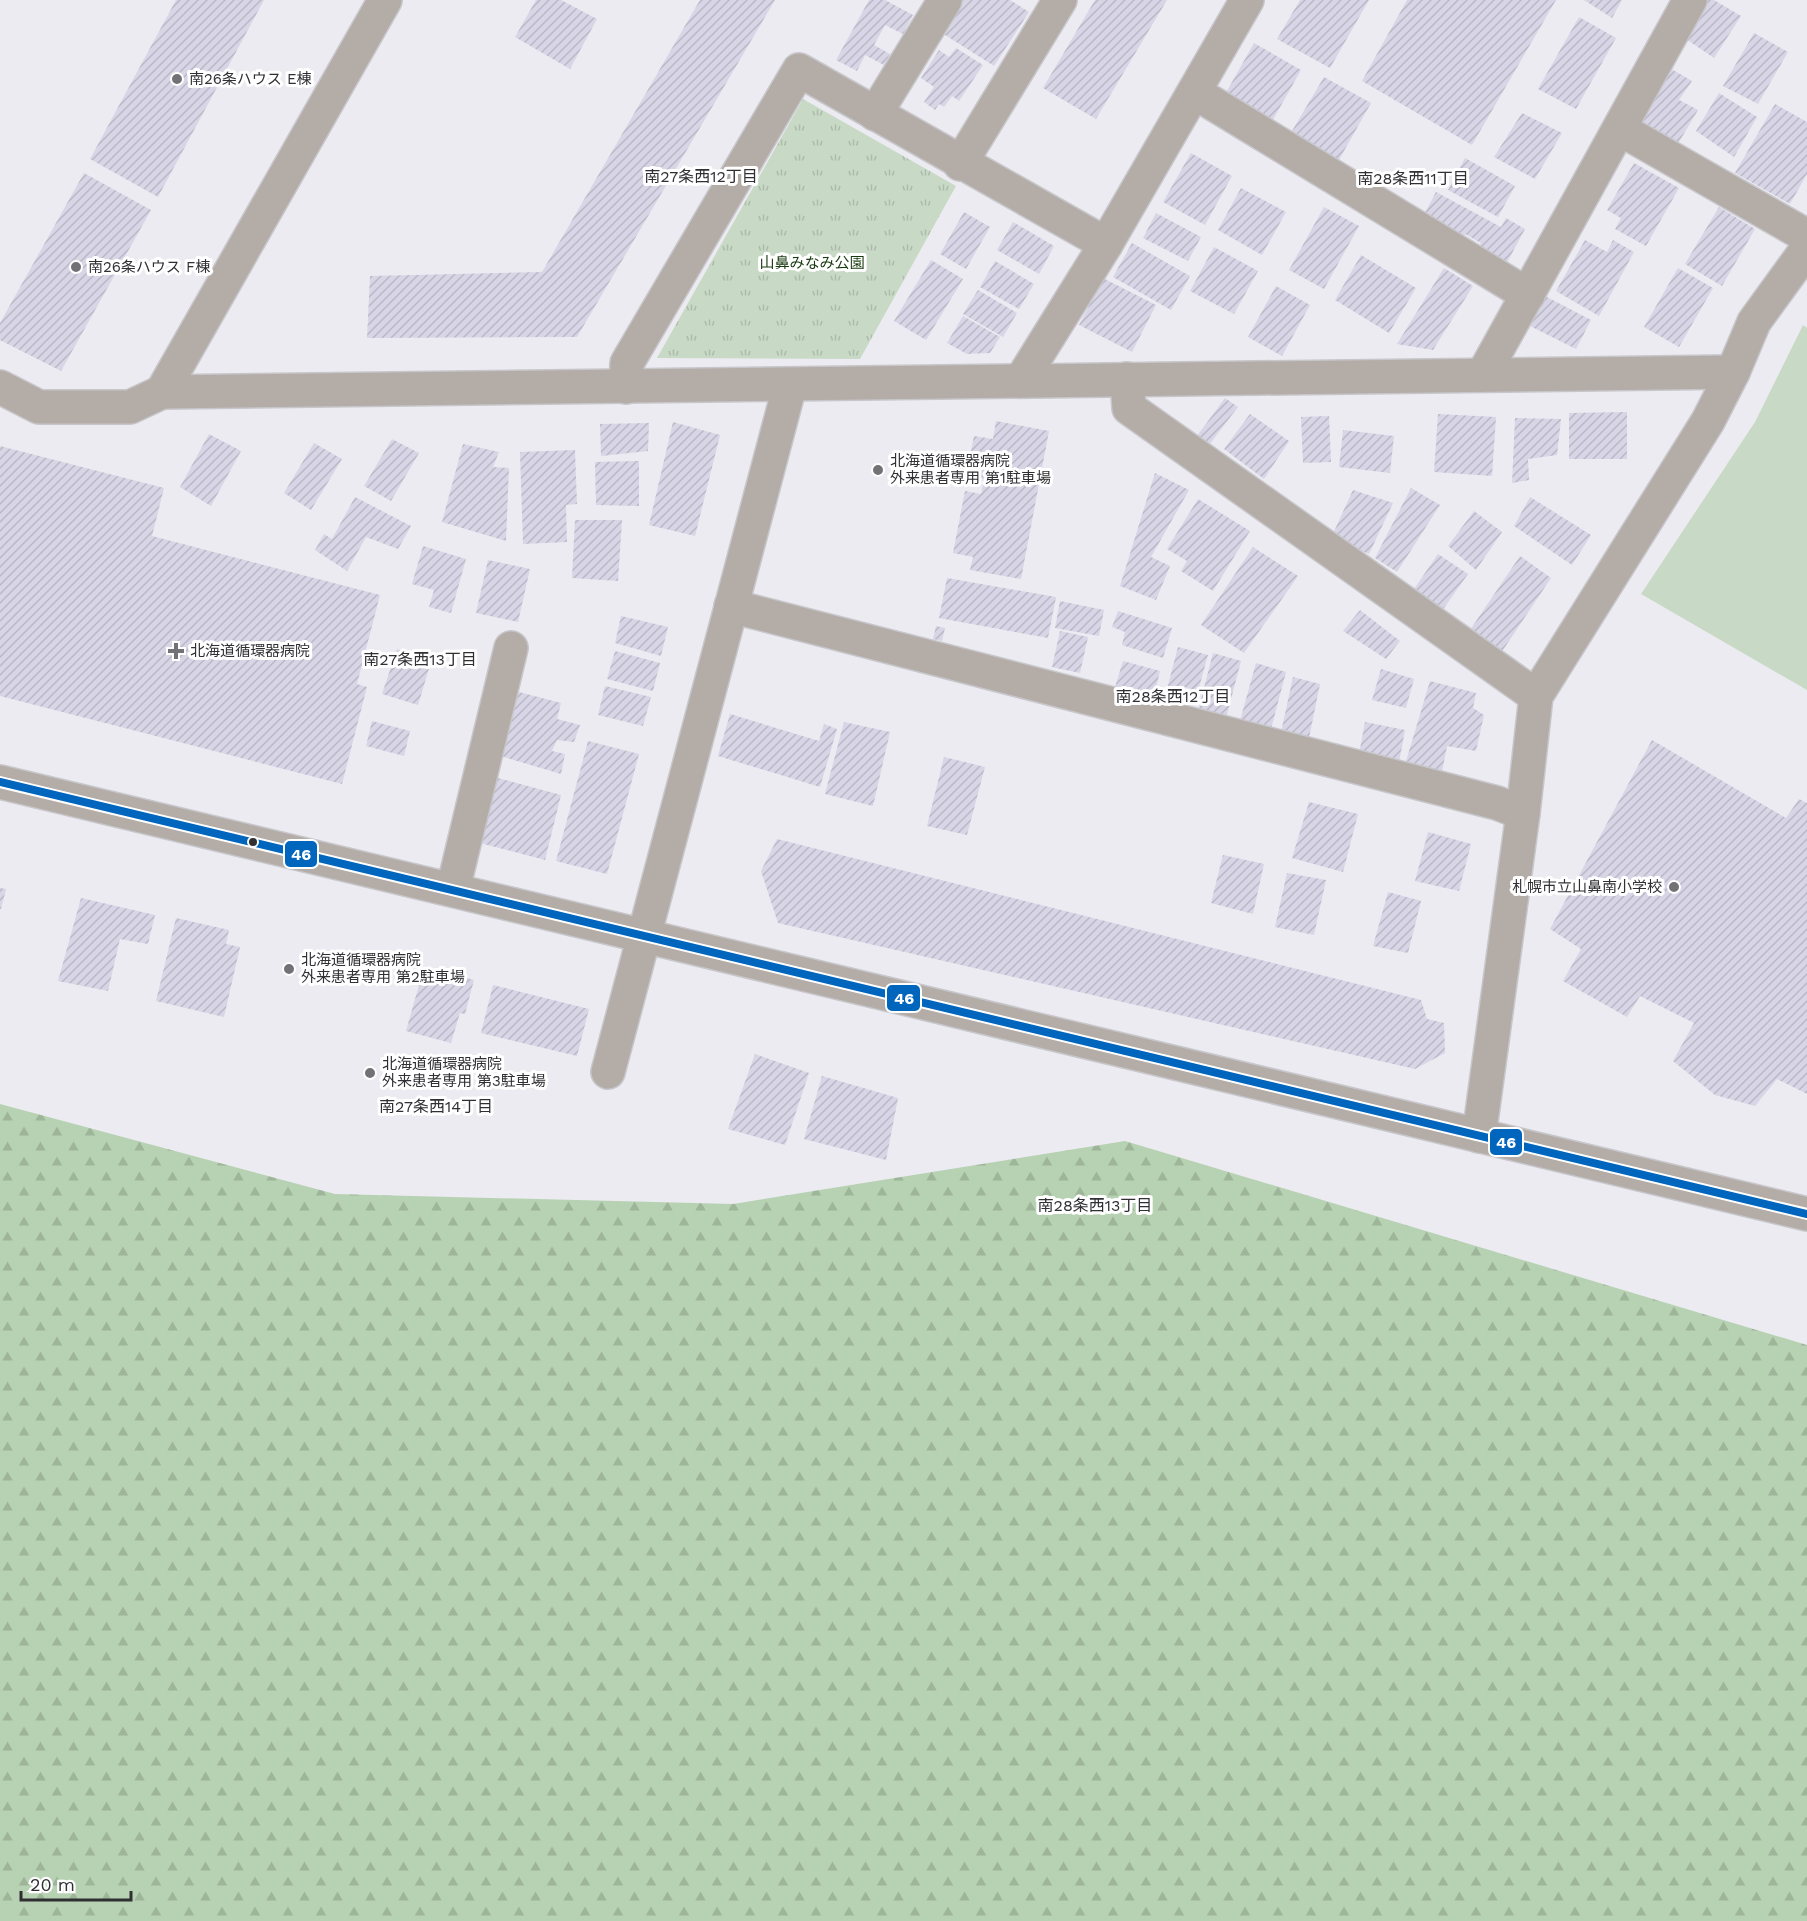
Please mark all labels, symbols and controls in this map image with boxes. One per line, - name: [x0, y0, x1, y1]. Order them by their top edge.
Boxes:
- place label: 南26条ハウス E棟: [189, 70, 312, 88]
- marker: 南26条ハウス E棟: [170, 72, 184, 86]
- district label: 南27条西12丁目: [644, 167, 758, 186]
- district label: 南28条西11丁目: [1357, 169, 1469, 188]
- park label: 山鼻みなみ公園: [759, 254, 865, 272]
- place label: 南26条ハウス F棟: [88, 258, 210, 276]
- marker: 南26条ハウス F棟: [69, 260, 83, 274]
- place label: 北海道循環器病院 外来患者専用 第1駐車場: [890, 452, 1051, 487]
- marker: 北海道循環器病院 外来患者専用 第1駐車場: [871, 463, 885, 477]
- marker: 北海道循環器病院: [167, 642, 185, 660]
- place label: 北海道循環器病院: [190, 642, 310, 660]
- district label: 南27条西13丁目: [363, 650, 477, 669]
- district label: 南28条西12丁目: [1116, 687, 1230, 706]
- unlabelled marker: [247, 836, 259, 848]
- line badge: 46: [284, 840, 318, 868]
- text: 46: [291, 845, 311, 864]
- place label: 札幌市立山鼻南小学校: [1512, 878, 1662, 896]
- marker: 札幌市立山鼻南小学校: [1667, 880, 1681, 894]
- place label: 北海道循環器病院 外来患者専用 第2駐車場: [301, 951, 465, 986]
- marker: 北海道循環器病院 外来患者専用 第2駐車場: [282, 962, 296, 976]
- line badge: 46: [886, 984, 921, 1012]
- text: 46: [894, 989, 914, 1008]
- place label: 北海道循環器病院 外来患者専用 第3駐車場: [382, 1055, 546, 1090]
- marker: 北海道循環器病院 外来患者専用 第3駐車場: [363, 1066, 377, 1080]
- district label: 南27条西14丁目: [379, 1097, 493, 1116]
- line badge: 46: [1489, 1128, 1523, 1156]
- text: 46: [1496, 1133, 1516, 1152]
- district label: 南28条西13丁目: [1038, 1196, 1152, 1215]
- scale bar: [21, 1864, 130, 1902]
- text: 20 m: [30, 1874, 75, 1895]

